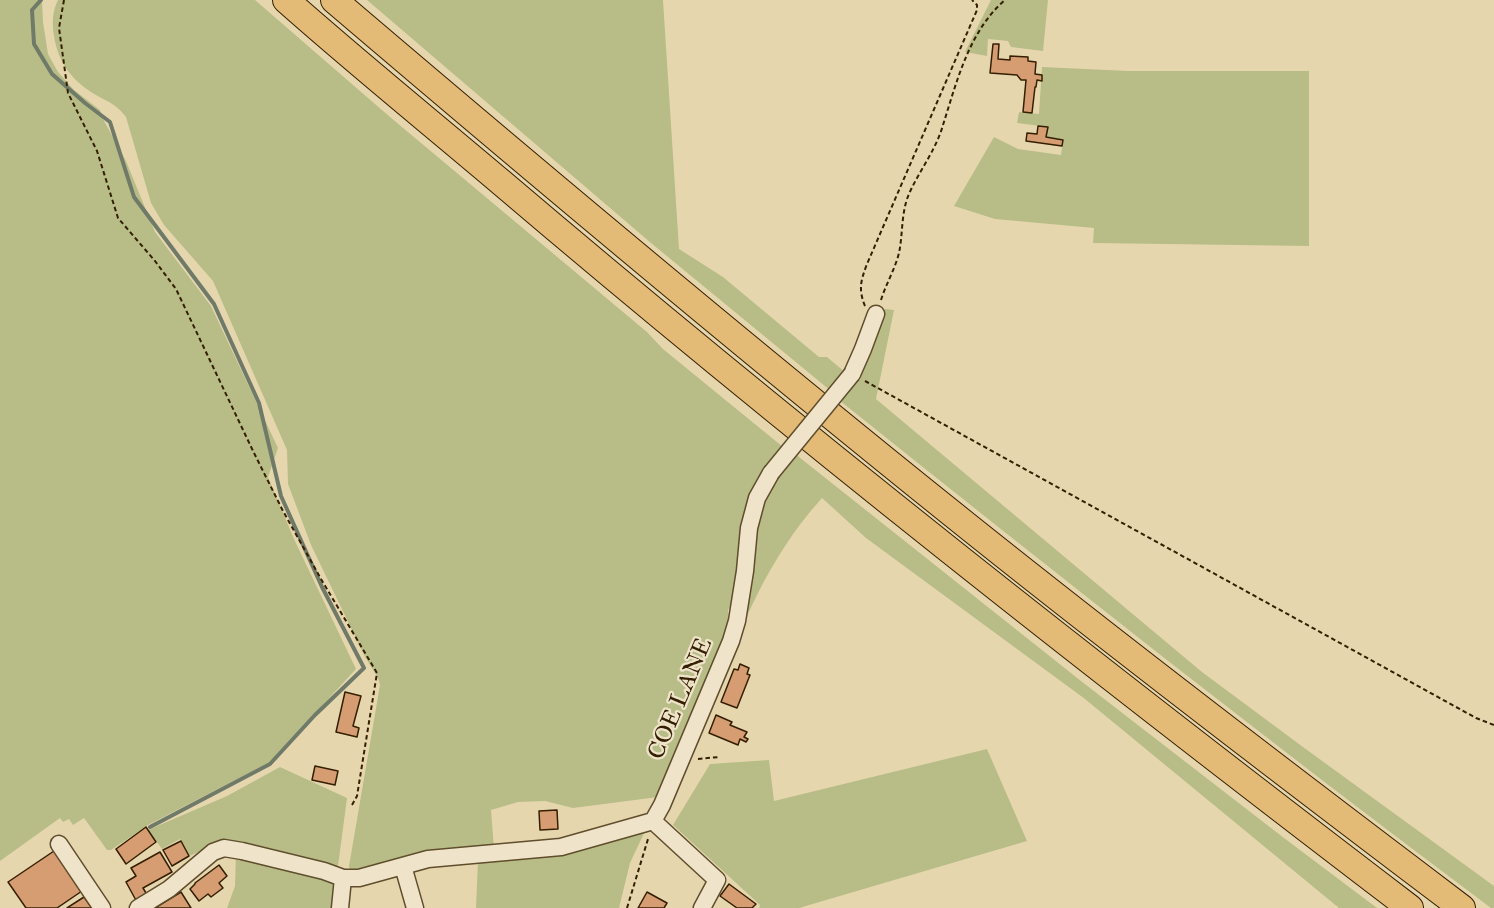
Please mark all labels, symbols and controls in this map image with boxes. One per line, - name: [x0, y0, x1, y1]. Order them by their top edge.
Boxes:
- street label: COE LANE: [643, 634, 719, 764]

